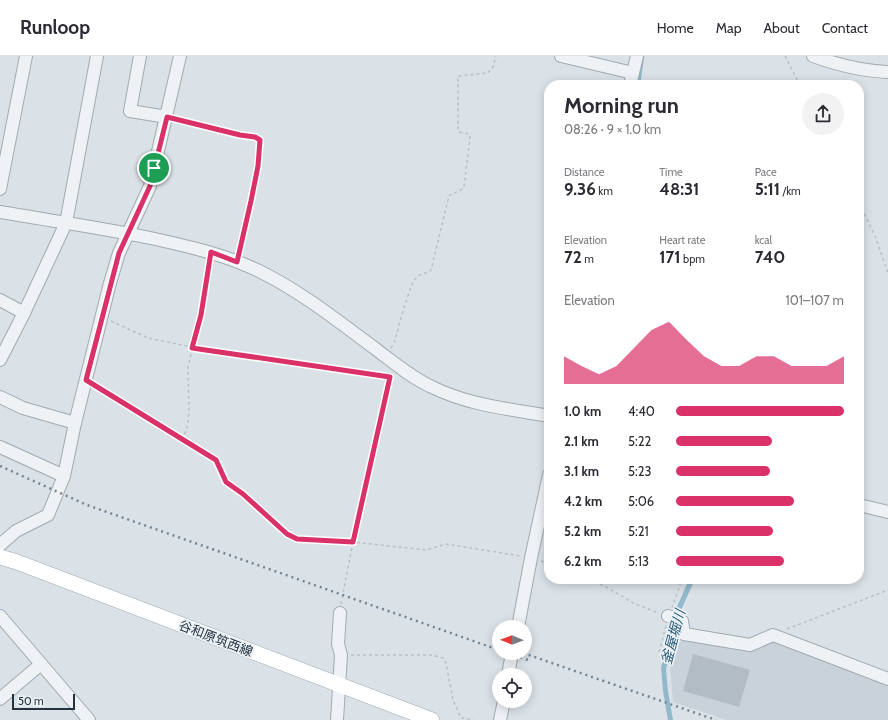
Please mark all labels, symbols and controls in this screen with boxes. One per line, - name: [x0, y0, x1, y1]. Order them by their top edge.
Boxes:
- text: Runloop: [20, 16, 90, 39]
- text: Home: [657, 19, 694, 37]
- text: Map: [716, 19, 741, 37]
- text: About: [763, 19, 800, 37]
- text: Contact: [822, 19, 868, 37]
- text: Morning run: [564, 92, 679, 119]
- button: share: [802, 93, 844, 135]
- text: 08:26 · 9 × 1.0 km: [564, 121, 661, 137]
- pin: [137, 151, 171, 185]
- icon: arrive: [143, 157, 165, 179]
- text: Distance: [564, 165, 605, 179]
- text: Time: [659, 165, 683, 179]
- text: Pace: [755, 165, 777, 179]
- text: 9.36: [564, 179, 596, 199]
- text: 48:31: [659, 179, 699, 199]
- text: 5:11: [755, 179, 780, 199]
- text: km: [596, 184, 613, 198]
- text: /km: [780, 184, 801, 198]
- text: Elevation: [564, 233, 607, 247]
- text: Heart rate: [659, 233, 705, 247]
- text: kcal: [755, 233, 772, 247]
- text: 72: [564, 247, 582, 267]
- text: 171: [659, 247, 681, 267]
- text: 740: [755, 247, 785, 267]
- text: m: [582, 252, 594, 266]
- text: bpm: [681, 252, 705, 266]
- text: Elevation: [564, 292, 615, 308]
- text: 101–107 m: [786, 292, 844, 308]
- text: 1.0 km: [564, 403, 601, 419]
- text: 4:40: [628, 403, 655, 419]
- text: 2.1 km: [564, 433, 599, 449]
- text: 5:22: [628, 433, 651, 449]
- text: 3.1 km: [564, 463, 599, 479]
- text: 5:23: [628, 463, 652, 479]
- text: 4.2 km: [564, 493, 602, 509]
- text: 5:06: [628, 493, 654, 509]
- text: 5.2 km: [564, 523, 601, 539]
- text: 5:21: [628, 523, 649, 539]
- text: 6.2 km: [564, 553, 602, 569]
- text: 5:13: [628, 553, 649, 569]
- water label: 釜屋堀川: [657, 606, 689, 666]
- street label: 谷和原筑西線: [177, 617, 255, 659]
- north arrow: [492, 620, 532, 660]
- map controls: [492, 620, 532, 708]
- button: locate: [492, 668, 532, 708]
- scale bar: [12, 692, 75, 711]
- text: 50 m: [18, 694, 44, 708]

